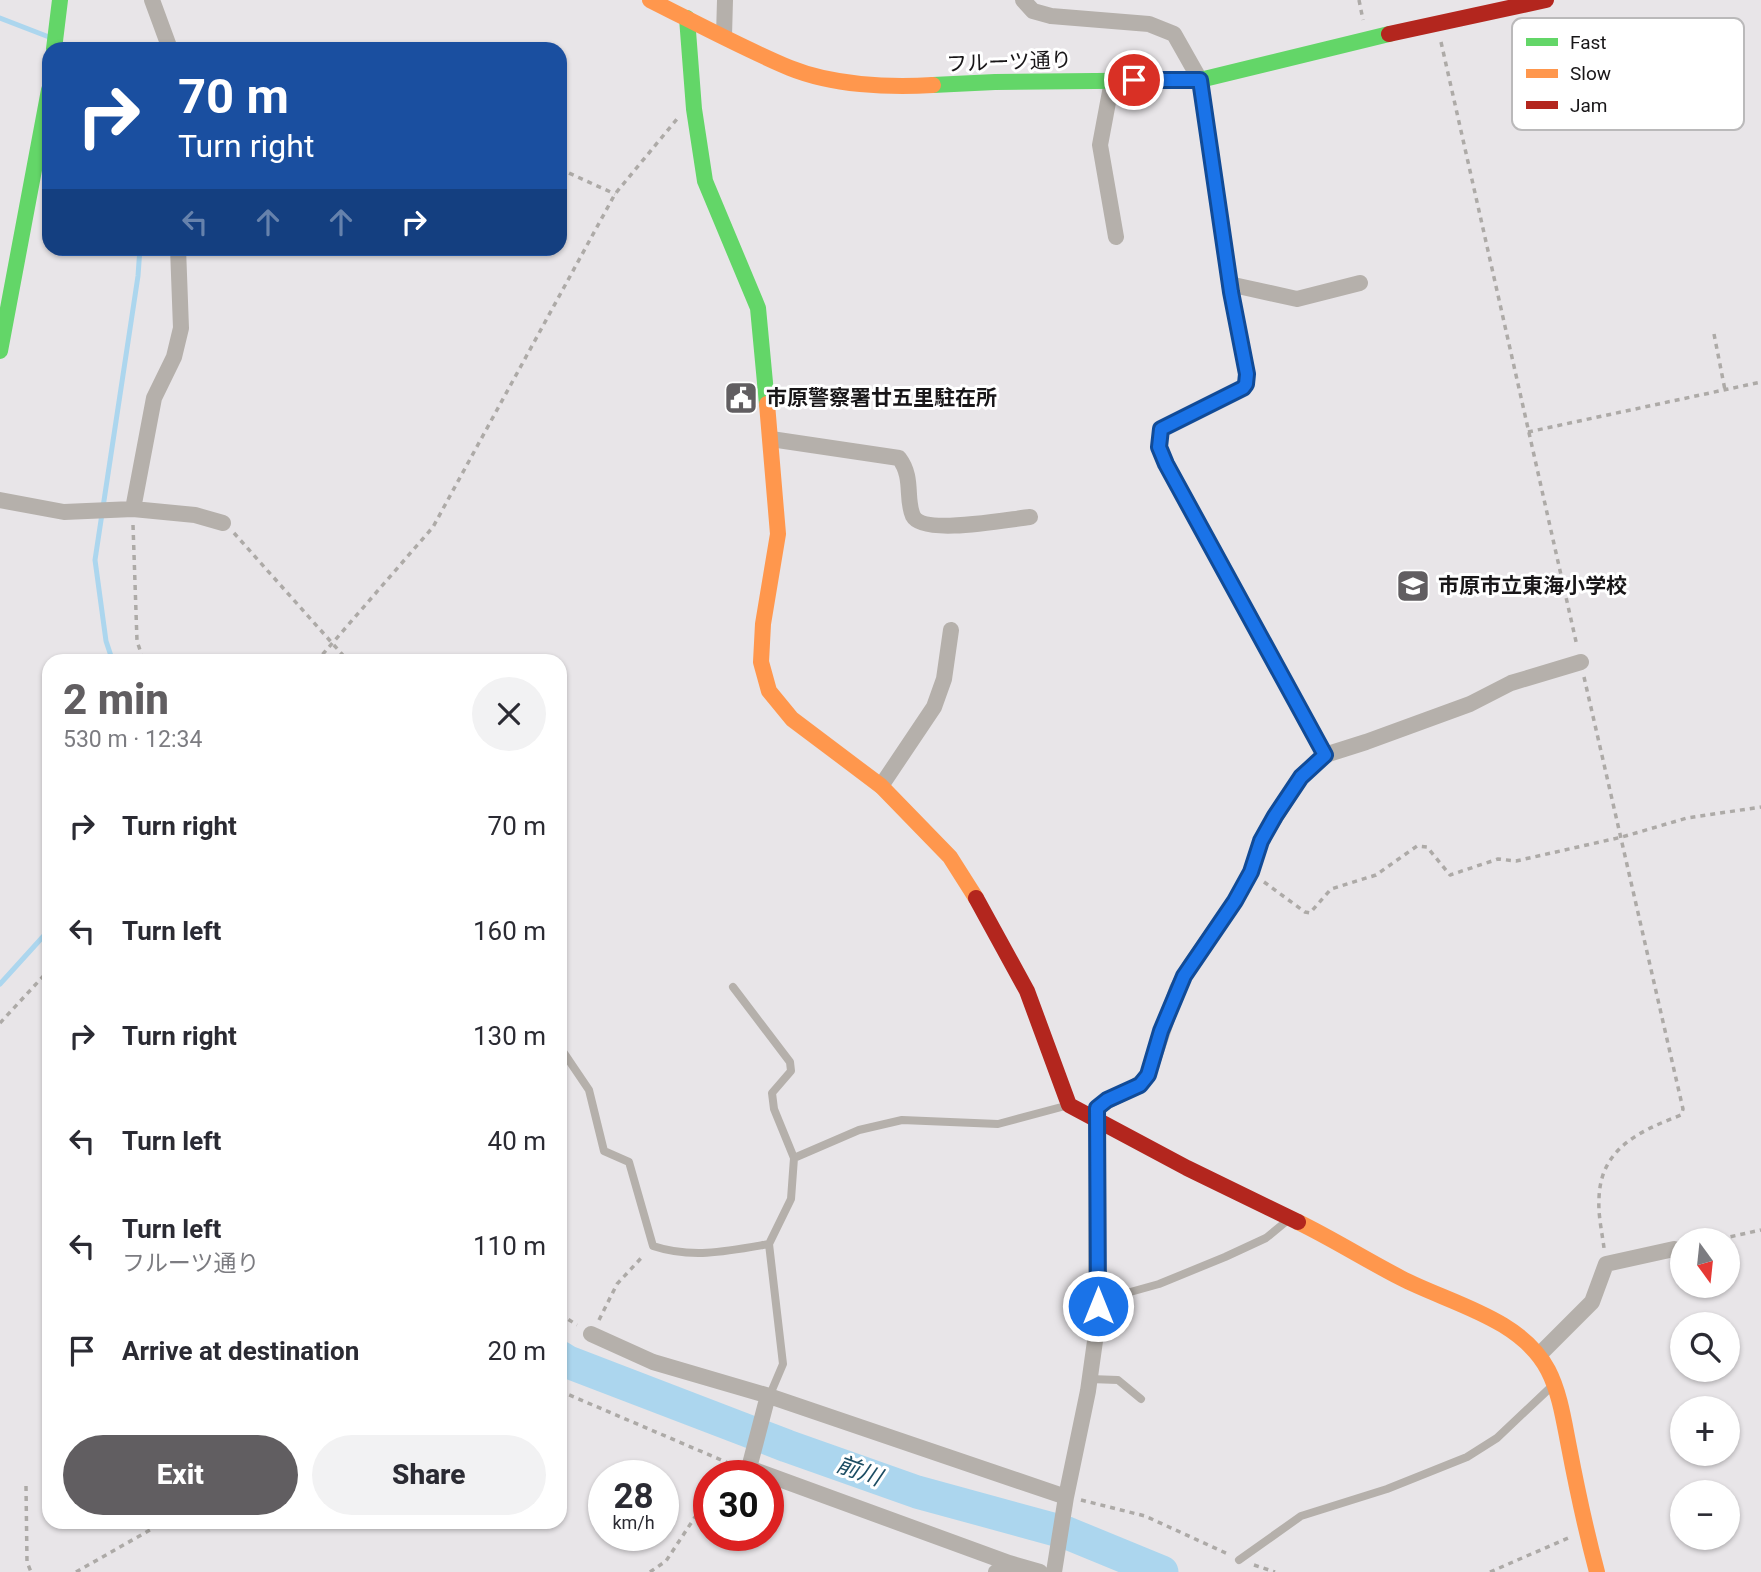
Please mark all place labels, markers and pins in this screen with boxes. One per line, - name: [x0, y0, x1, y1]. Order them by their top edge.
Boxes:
- pin: [1104, 50, 1164, 110]
- public building icon: 市原警察署廿五里駐在所: [722, 379, 760, 417]
- place label: 市原警察署廿五里駐在所: [766, 386, 997, 410]
- school or university icon: 市原市立東海小学校: [1394, 567, 1432, 605]
- place label: 市原市立東海小学校: [1438, 574, 1627, 598]

